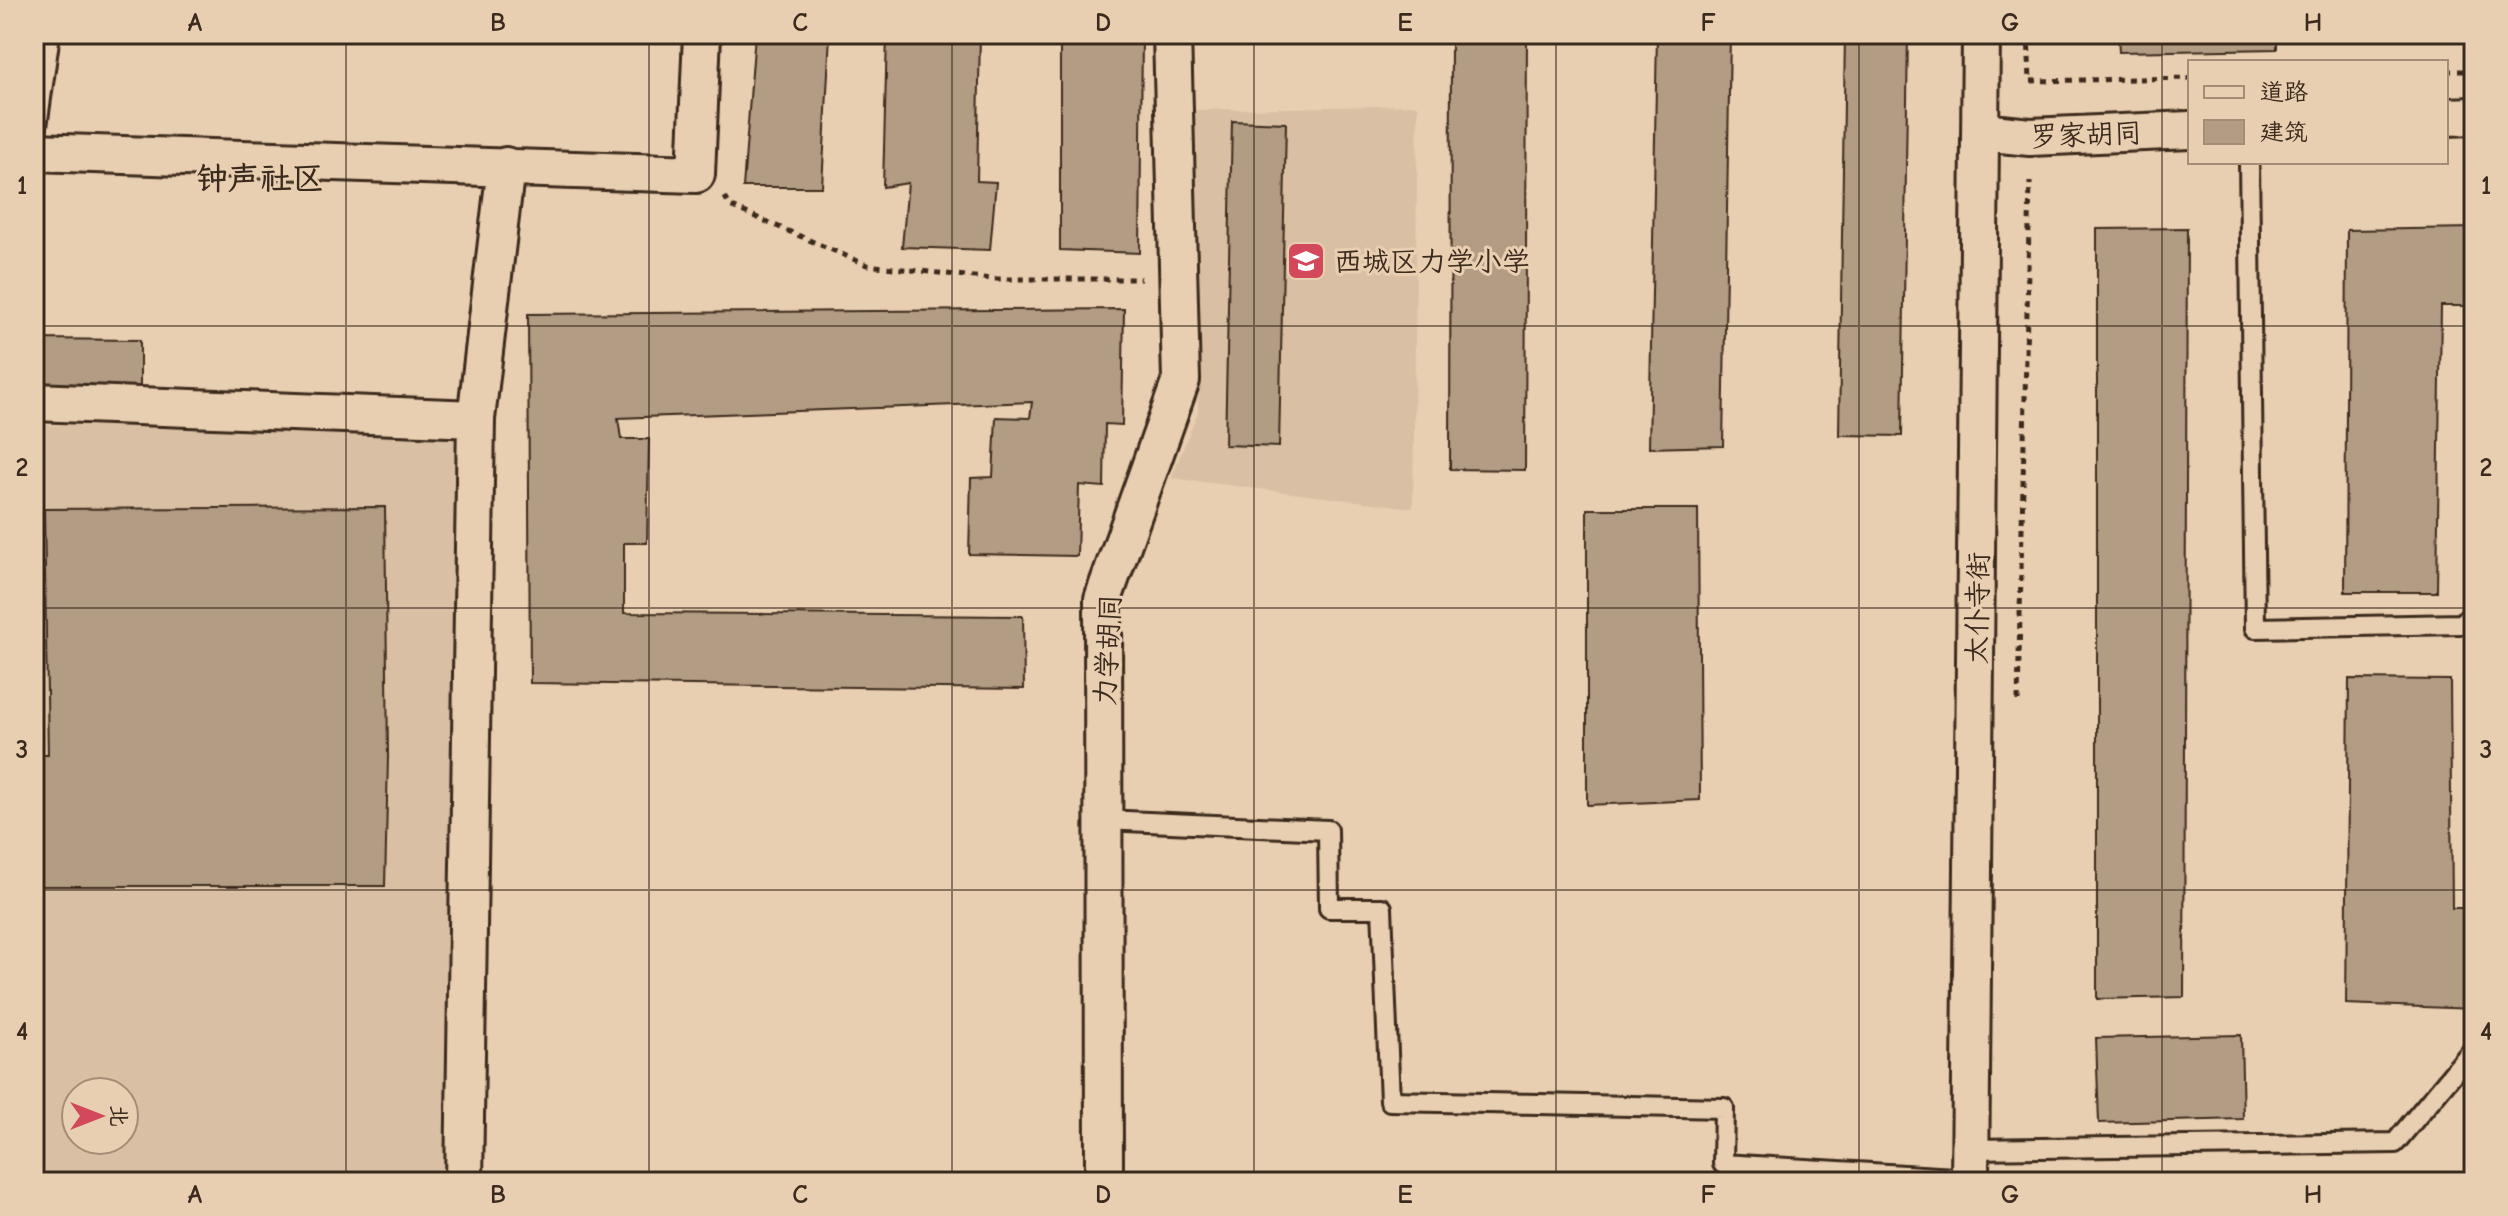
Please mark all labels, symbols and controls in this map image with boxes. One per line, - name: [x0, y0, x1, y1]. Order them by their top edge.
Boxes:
- text: A: [188, 8, 203, 38]
- text: B: [490, 8, 506, 38]
- text: C: [792, 8, 808, 38]
- text: D: [1095, 8, 1111, 38]
- text: E: [1397, 8, 1413, 38]
- text: F: [1700, 8, 1716, 38]
- text: G: [2001, 8, 2019, 38]
- text: H: [2304, 8, 2322, 38]
- legend: [2188, 60, 2448, 164]
- text: 道路: [2260, 78, 2308, 106]
- street label: 罗家胡同: [2030, 117, 2143, 153]
- text: 建筑: [2260, 118, 2308, 146]
- district label: 钟声社区: [196, 160, 324, 197]
- text: 1: [17, 171, 27, 201]
- text: 1: [2481, 171, 2491, 201]
- school or university icon: 西城区力学小学: [1285, 240, 1327, 282]
- place label: 西城区力学小学: [1334, 246, 1530, 278]
- text: 2: [16, 453, 28, 483]
- text: 2: [2480, 453, 2492, 483]
- street label: 太仆寺街: [1961, 552, 1995, 664]
- street label: 力学胡同: [1089, 593, 1127, 707]
- text: 3: [16, 735, 28, 765]
- text: 3: [2480, 735, 2492, 765]
- text: 4: [16, 1017, 28, 1047]
- text: 4: [2480, 1017, 2492, 1047]
- north arrow: [60, 1076, 140, 1156]
- text: 北: [106, 1105, 132, 1127]
- text: A: [188, 1180, 203, 1210]
- text: B: [490, 1180, 506, 1210]
- text: C: [792, 1180, 808, 1210]
- text: D: [1095, 1180, 1111, 1210]
- text: E: [1397, 1180, 1413, 1210]
- text: F: [1700, 1180, 1716, 1210]
- text: G: [2001, 1180, 2019, 1210]
- text: H: [2304, 1180, 2322, 1210]

